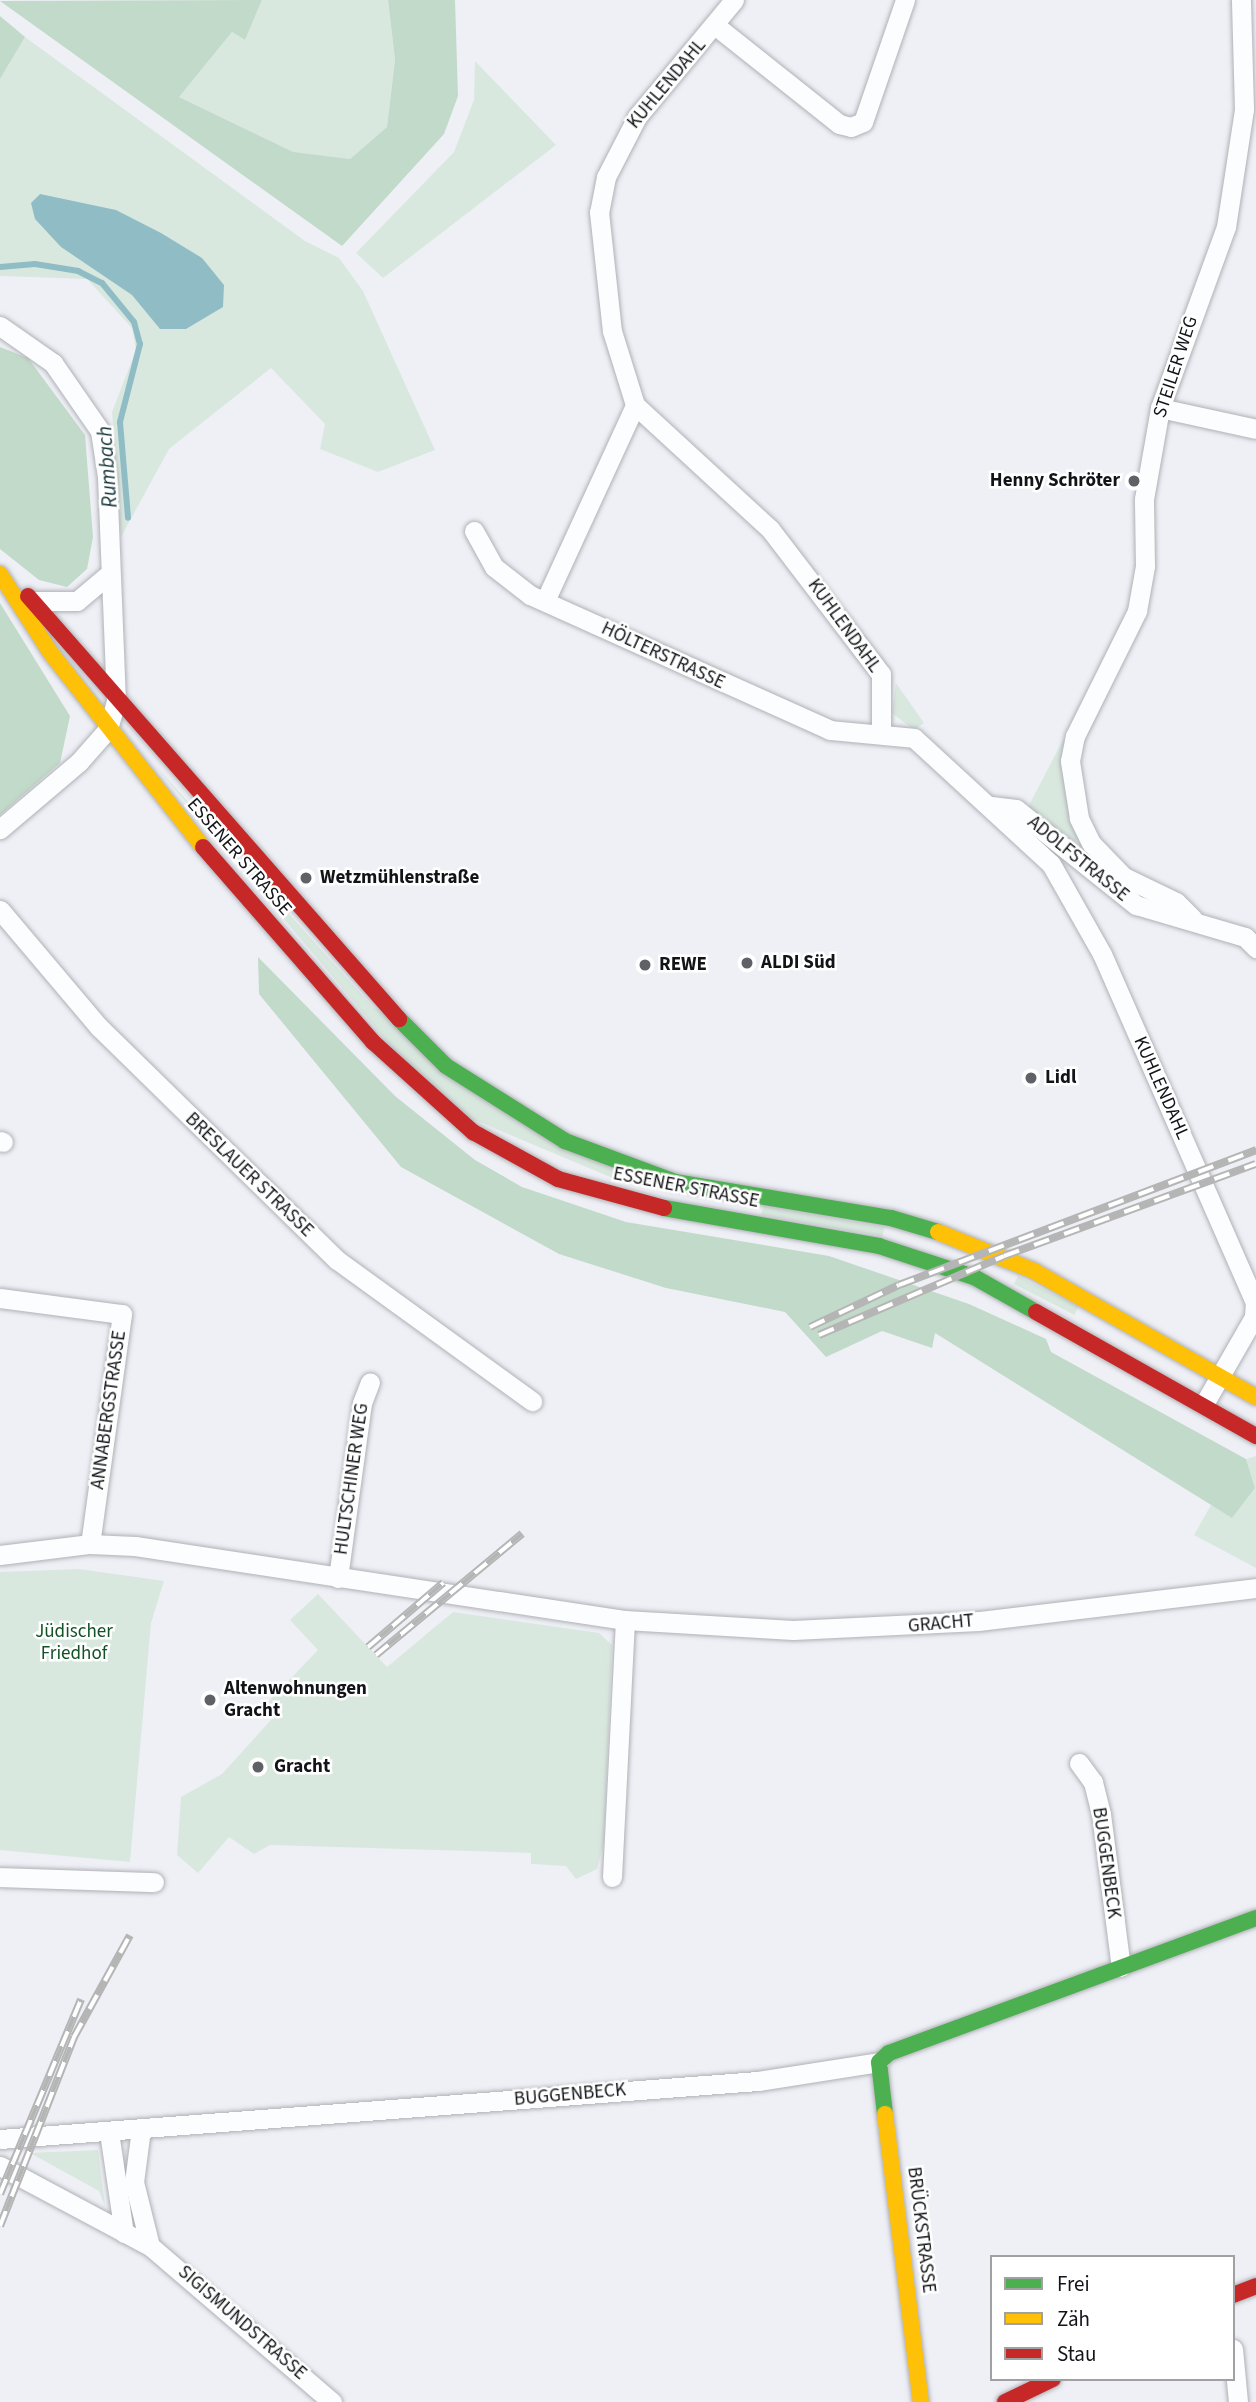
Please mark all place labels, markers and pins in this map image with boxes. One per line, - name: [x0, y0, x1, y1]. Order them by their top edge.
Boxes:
- place label: Henny Schröter: [990, 470, 1120, 492]
- marker: Henny Schröter: [1126, 473, 1142, 489]
- place label: Wetzmühlenstraße: [320, 867, 479, 889]
- marker: Wetzmühlenstraße: [298, 870, 314, 886]
- place label: ALDI Süd: [761, 952, 836, 974]
- place label: REWE: [659, 954, 707, 976]
- marker: ALDI Süd: [739, 955, 755, 971]
- marker: REWE: [637, 957, 653, 973]
- place label: Lidl: [1045, 1067, 1076, 1089]
- marker: Lidl: [1023, 1070, 1039, 1086]
- place label: Altenwohnungen Gracht: [224, 1678, 367, 1722]
- marker: Altenwohnungen Gracht: [202, 1692, 218, 1708]
- place label: Gracht: [274, 1756, 330, 1778]
- marker: Gracht: [248, 1757, 268, 1777]

